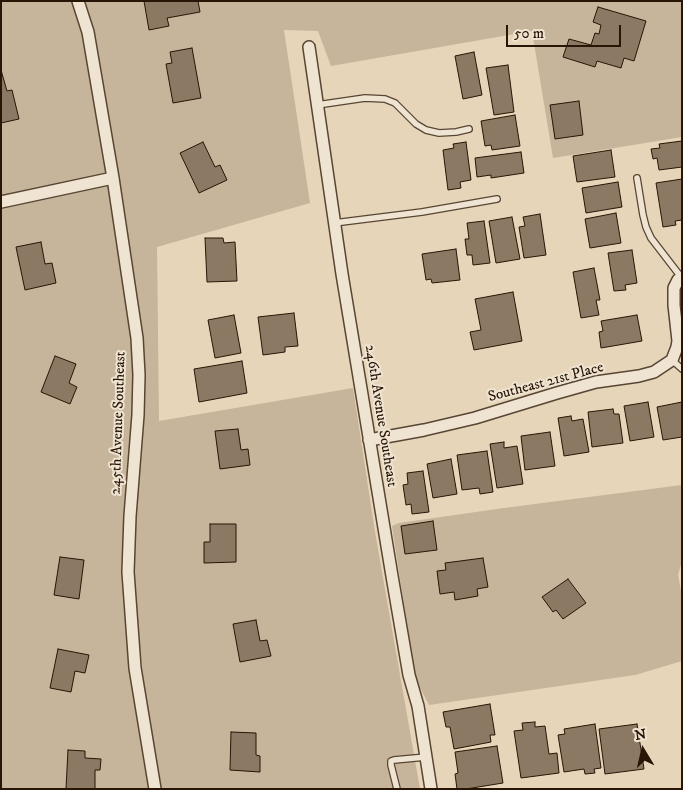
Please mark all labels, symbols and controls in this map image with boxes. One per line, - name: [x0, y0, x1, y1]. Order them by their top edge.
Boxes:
- scale bar: [508, 15, 623, 47]
- text: 50 m: [514, 24, 544, 43]
- street label: 246th Avenue Southeast: [360, 344, 400, 488]
- street label: 245th Avenue Southeast: [108, 351, 130, 495]
- street label: Southeast 21st Place: [486, 359, 606, 407]
- north arrow: [618, 725, 668, 775]
- text: N: [634, 725, 648, 745]

